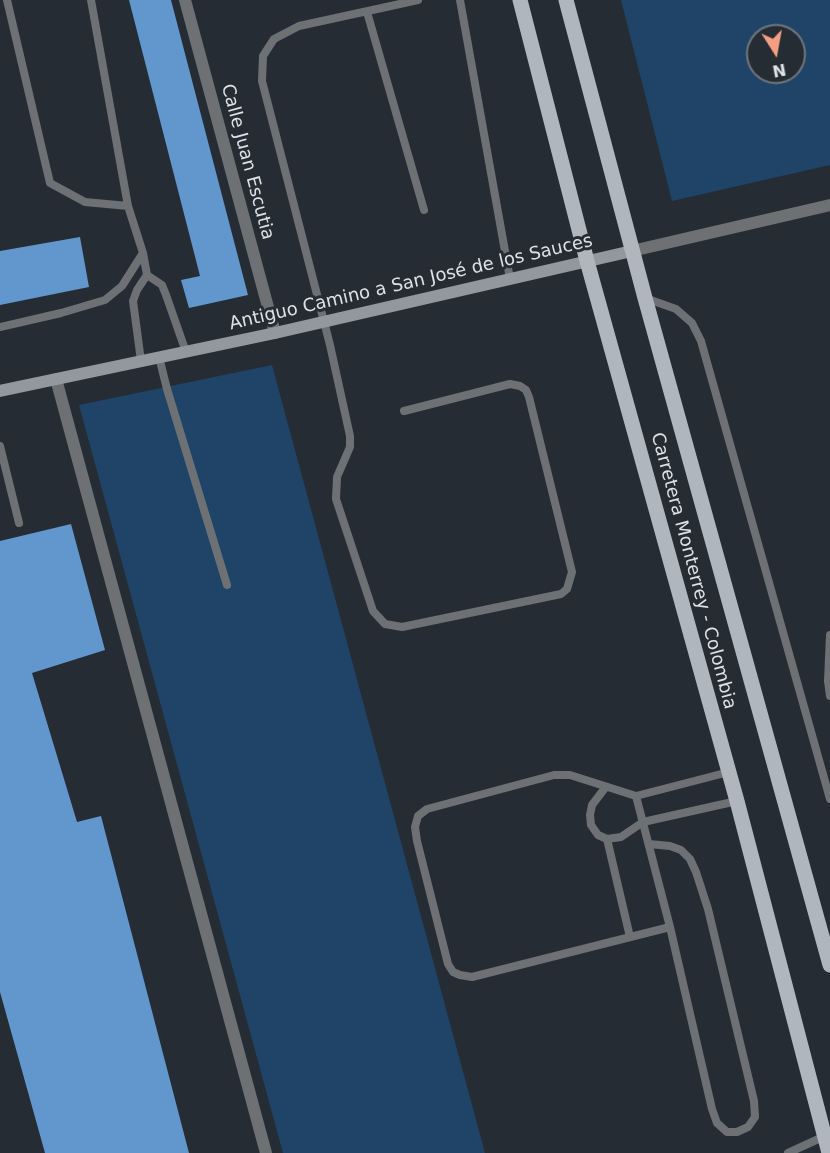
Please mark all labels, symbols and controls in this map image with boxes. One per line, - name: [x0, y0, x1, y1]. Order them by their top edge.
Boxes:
- north arrow: [746, 24, 806, 84]
- text: N: [771, 60, 788, 81]
- street label: Calle Juan Escutia: [216, 82, 278, 242]
- street label: Antiguo Camino a San José de los Sauces: [227, 231, 595, 335]
- street label: Carretera Monterrey - Colombia: [646, 430, 740, 712]

